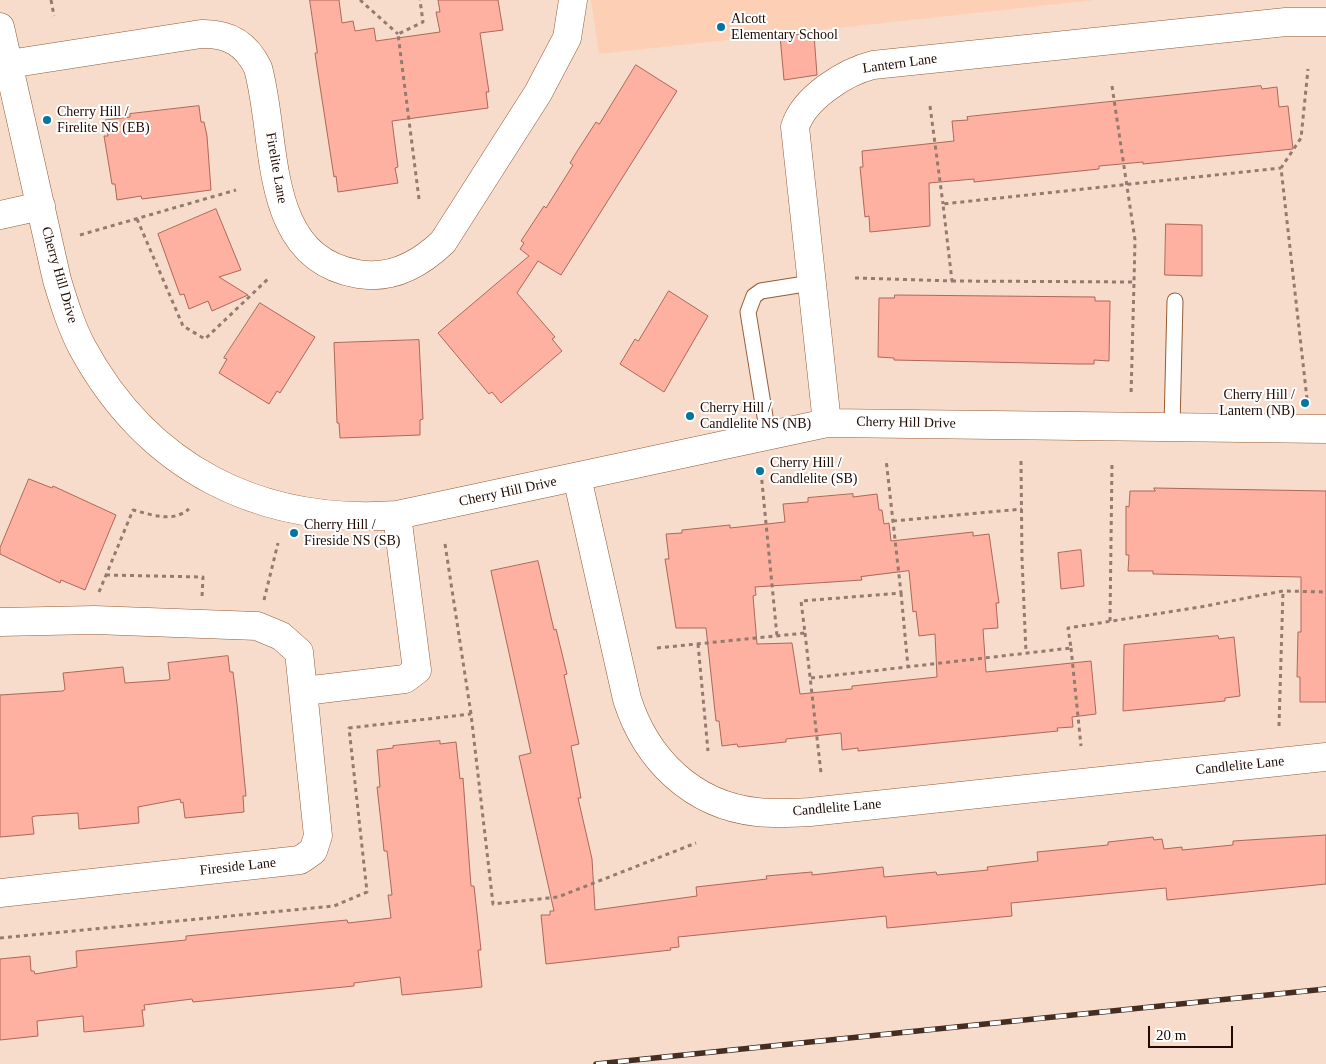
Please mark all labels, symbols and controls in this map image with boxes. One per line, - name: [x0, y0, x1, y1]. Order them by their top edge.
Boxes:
- place label: Alcott Elementary School: [731, 11, 838, 44]
- marker: Alcott Elementary School: [715, 21, 727, 33]
- street label: Lantern Lane: [862, 50, 938, 78]
- place label: Cherry Hill / Firelite NS (EB): [57, 104, 150, 136]
- marker: Cherry Hill / Firelite NS (EB): [41, 114, 53, 126]
- street label: Firelite Lane: [261, 131, 291, 205]
- street label: Cherry Hill Drive: [37, 225, 81, 325]
- place label: Cherry Hill / Lantern (NB): [1219, 387, 1295, 420]
- marker: Cherry Hill / Lantern (NB): [1299, 397, 1311, 409]
- place label: Cherry Hill / Candlelite NS (NB): [700, 400, 811, 432]
- marker: Cherry Hill / Candlelite NS (NB): [684, 410, 696, 422]
- street label: Cherry Hill Drive: [856, 414, 956, 432]
- place label: Cherry Hill / Candlelite (SB): [770, 455, 857, 488]
- marker: Cherry Hill / Candlelite (SB): [754, 465, 766, 477]
- street label: Cherry Hill Drive: [458, 473, 558, 511]
- place label: Cherry Hill / Fireside NS (SB): [304, 517, 400, 550]
- marker: Cherry Hill / Fireside NS (SB): [288, 527, 300, 539]
- street label: Candlelite Lane: [1195, 753, 1285, 779]
- street label: Candlelite Lane: [792, 796, 882, 820]
- street label: Fireside Lane: [199, 855, 277, 879]
- scale bar: [1151, 1016, 1236, 1048]
- text: 20 m: [1156, 1027, 1186, 1043]

